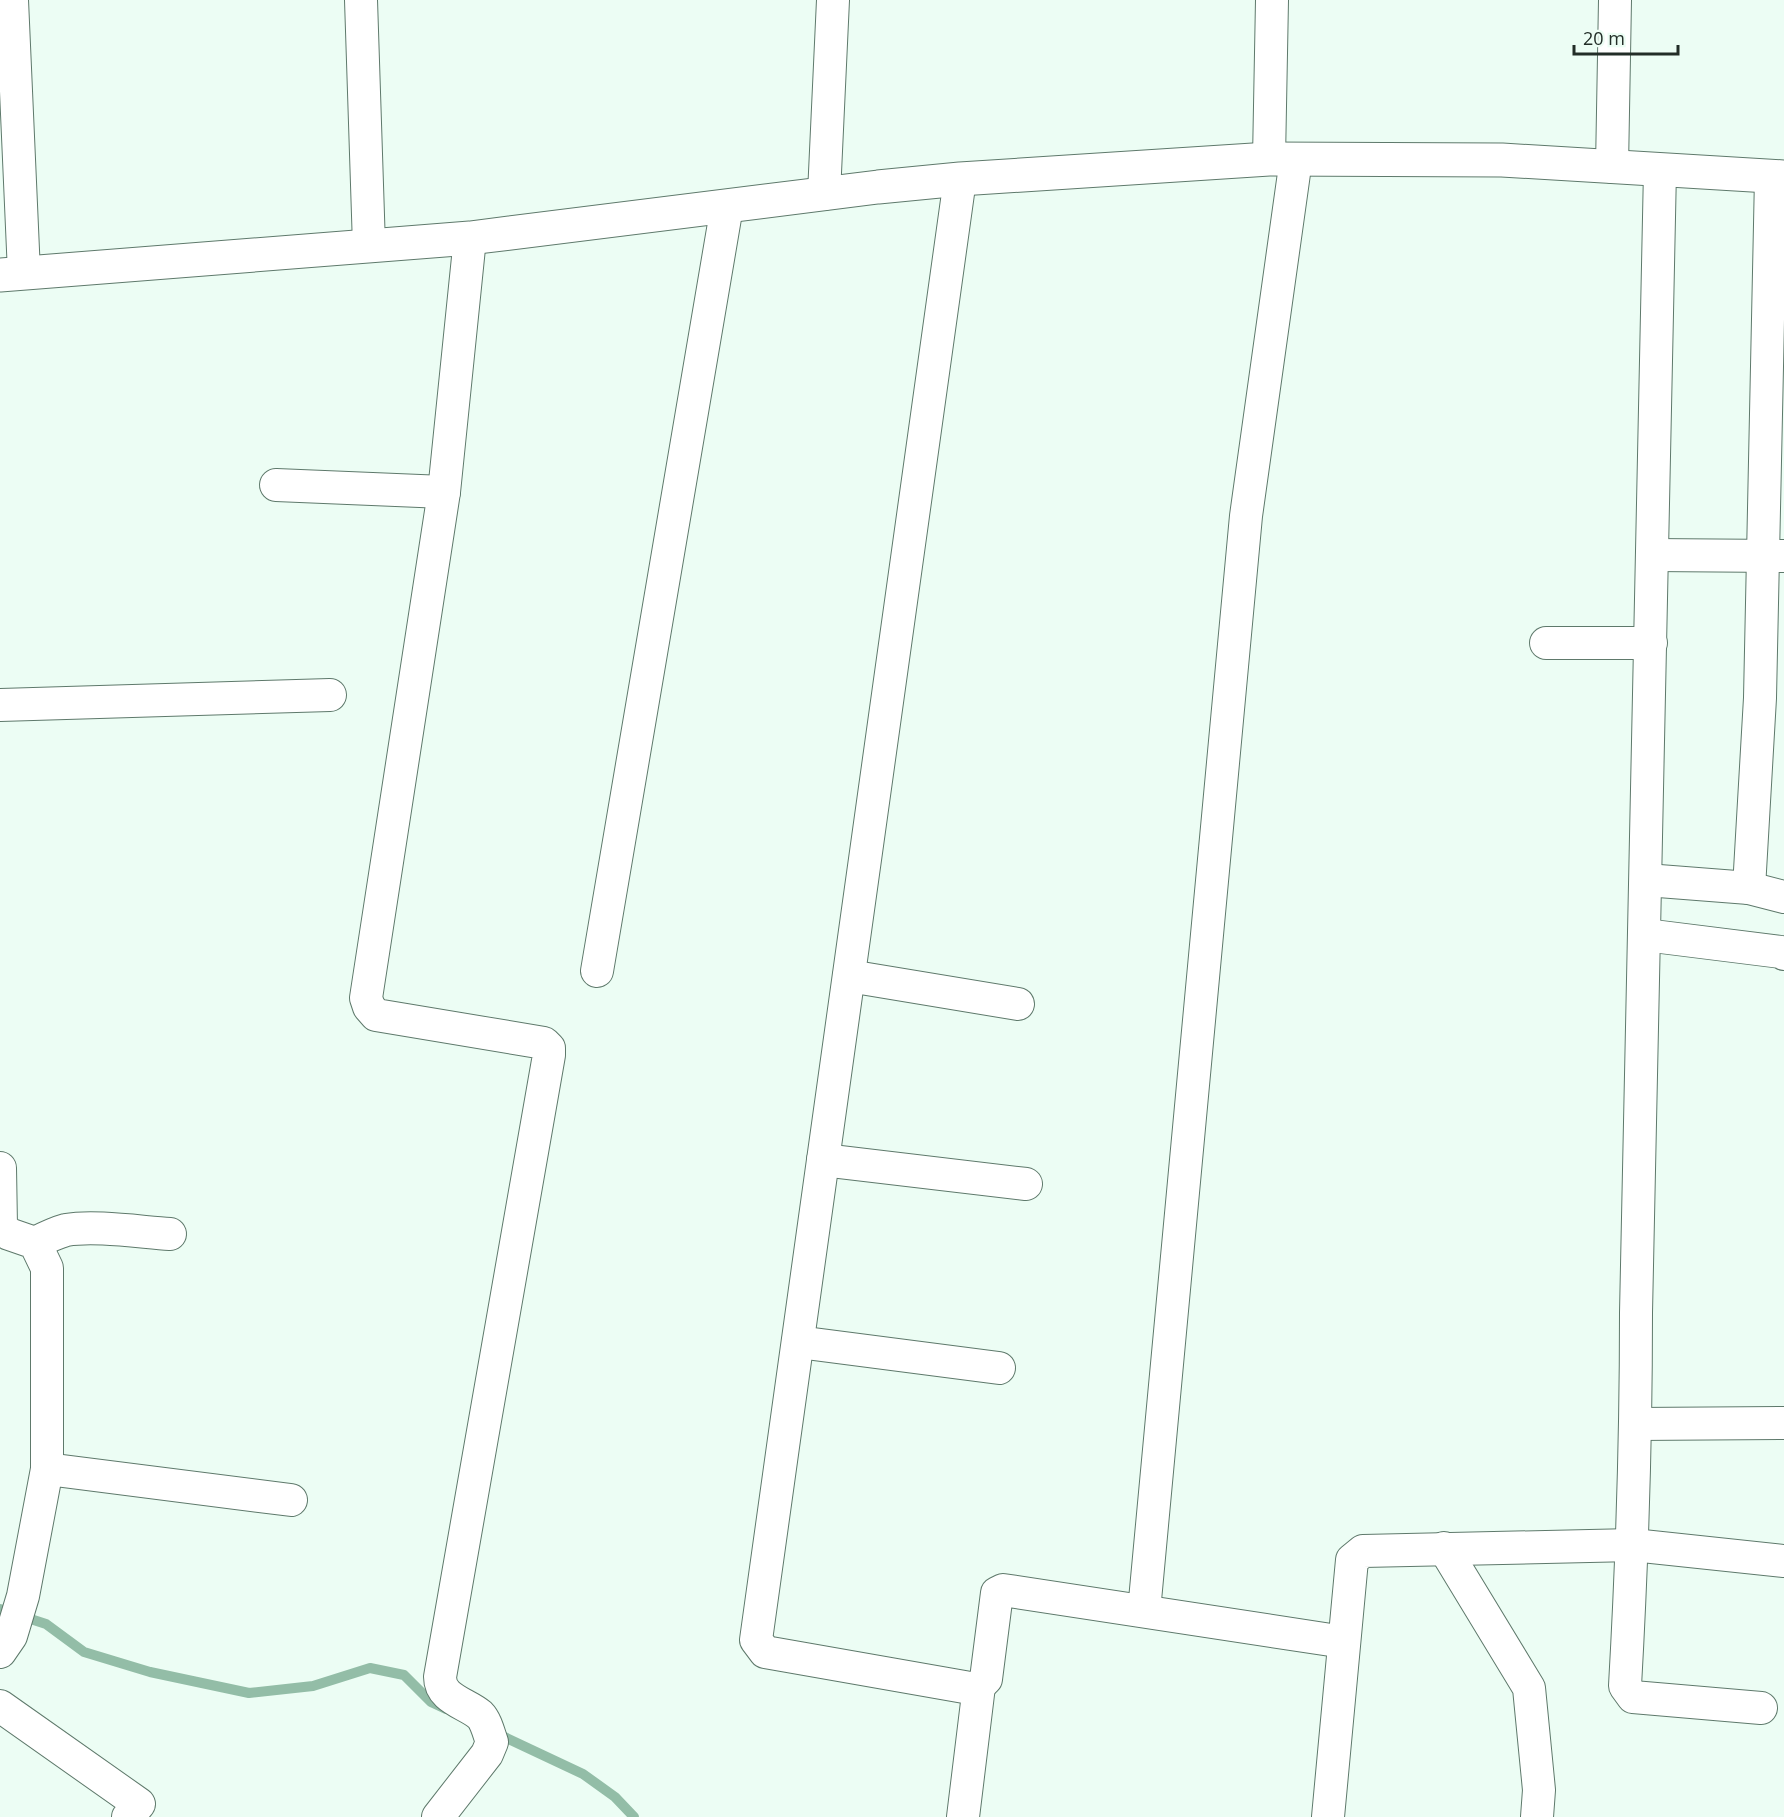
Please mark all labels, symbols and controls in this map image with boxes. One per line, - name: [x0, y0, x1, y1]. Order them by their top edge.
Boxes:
- scale bar: [1574, 18, 1678, 56]
- text: 20 m: [1583, 26, 1625, 50]

